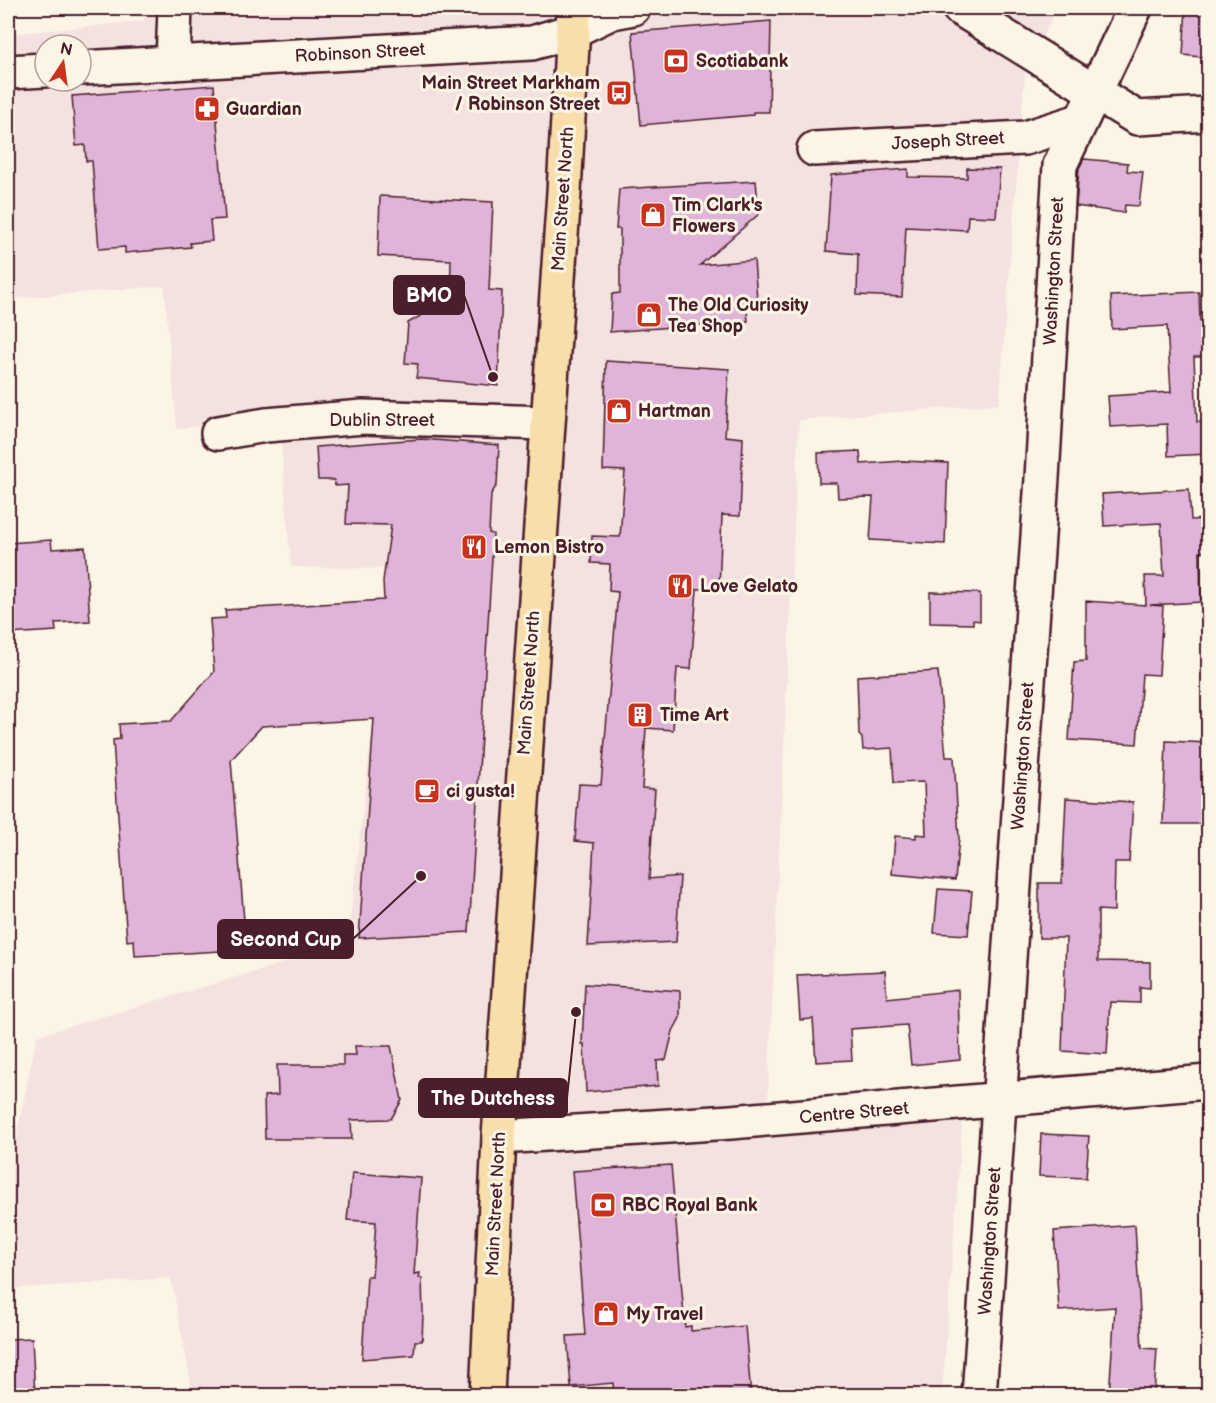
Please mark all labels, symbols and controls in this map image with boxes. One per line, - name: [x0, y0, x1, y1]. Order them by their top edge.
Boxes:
- north arrow: [33, 33, 93, 93]
- text: N: [58, 39, 74, 60]
- street label: Robinson Street: [294, 39, 426, 67]
- bank icon: Scotiabank: [661, 46, 691, 76]
- place label: Scotiabank: [696, 51, 789, 72]
- place label: Main Street Markham / Robinson Street: [422, 73, 600, 115]
- bus stop icon: Main Street Markham / Robinson Street: [604, 78, 634, 108]
- pharmacy icon: Guardian: [192, 94, 222, 124]
- place label: Guardian: [226, 99, 302, 120]
- street label: Main Street North: [547, 126, 579, 272]
- street label: Joseph Street: [891, 128, 1006, 154]
- place label: Tim Clark's Flowers: [672, 195, 763, 237]
- street label: Washington Street: [1040, 196, 1068, 346]
- shop icon: Tim Clark's Flowers: [638, 200, 668, 230]
- callout: BMO: [394, 276, 464, 314]
- text: BMO: [406, 284, 452, 308]
- place label: The Old Curiosity Tea Shop: [668, 295, 809, 337]
- shop icon: The Old Curiosity Tea Shop: [634, 300, 664, 330]
- shop icon: Hartman: [604, 396, 634, 426]
- place label: Hartman: [638, 401, 711, 422]
- street label: Dublin Street: [329, 410, 435, 431]
- restaurant icon: Lemon Bistro: [459, 532, 489, 562]
- place label: Lemon Bistro: [494, 537, 604, 558]
- restaurant icon: Love Gelato: [665, 571, 695, 601]
- place label: Love Gelato: [700, 576, 798, 597]
- street label: Main Street North: [513, 610, 545, 756]
- street label: Washington Street: [1007, 681, 1039, 831]
- building icon: Time Art: [625, 700, 655, 730]
- place label: Time Art: [660, 705, 729, 726]
- cafe icon: ci gusta!: [412, 776, 442, 806]
- place label: ci gusta!: [446, 781, 515, 802]
- callout: Second Cup: [218, 920, 353, 958]
- text: Second Cup: [230, 928, 342, 952]
- callout: The Dutchess: [419, 1079, 567, 1117]
- text: The Dutchess: [431, 1087, 555, 1111]
- street label: Centre Street: [798, 1098, 910, 1128]
- street label: Main Street North: [482, 1131, 510, 1277]
- street label: Washington Street: [974, 1166, 1006, 1316]
- bank icon: RBC Royal Bank: [588, 1190, 618, 1220]
- place label: RBC Royal Bank: [622, 1195, 758, 1216]
- shop icon: My Travel: [591, 1299, 621, 1329]
- place label: My Travel: [626, 1304, 703, 1325]

